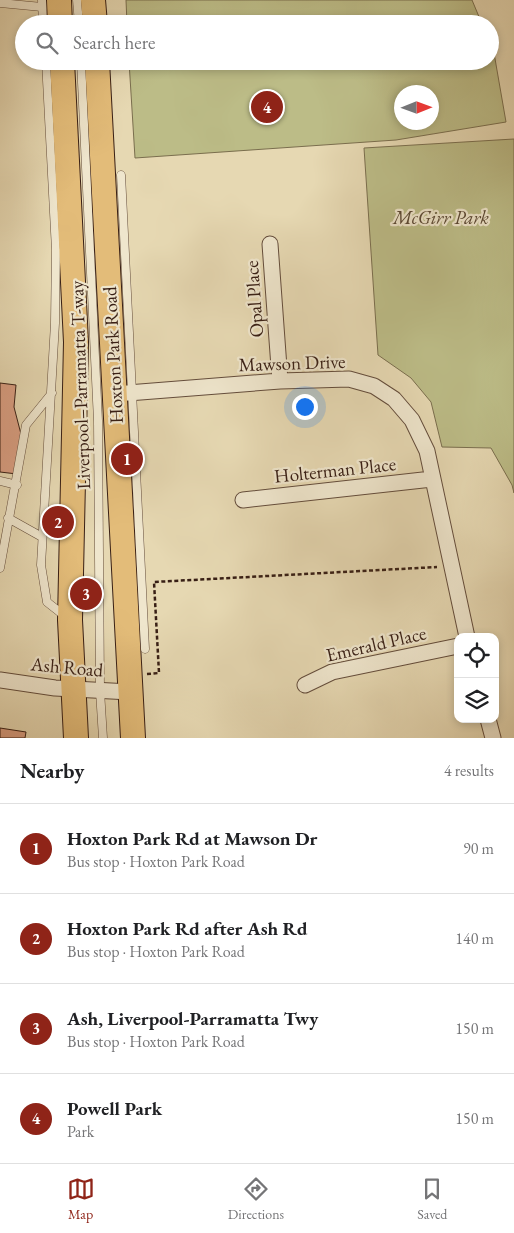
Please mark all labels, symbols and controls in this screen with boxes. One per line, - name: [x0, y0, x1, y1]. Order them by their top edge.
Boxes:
- search box: [15, 15, 499, 70]
- icon: search: [33, 29, 61, 57]
- text: Search here: [73, 30, 155, 55]
- north arrow: [394, 85, 439, 130]
- pin: 4: [251, 88, 283, 126]
- park label: McGirr Park: [392, 205, 489, 230]
- street label: Opal Place: [239, 260, 269, 338]
- street label: Liverpool–Parramatta T-way: [64, 279, 96, 490]
- street label: Hoxton Park Road: [97, 285, 129, 424]
- street label: Mawson Drive: [238, 349, 346, 377]
- your location: [292, 394, 318, 420]
- pin: 1: [111, 440, 143, 478]
- street label: Holterman Place: [273, 451, 397, 489]
- pin: 2: [42, 503, 74, 541]
- pin: 3: [70, 575, 102, 613]
- street label: Emerald Place: [323, 620, 429, 668]
- map controls: [454, 633, 499, 723]
- button: locate: [454, 633, 499, 678]
- street label: Ash Road: [29, 651, 105, 683]
- button: layers: [454, 678, 499, 723]
- text: Nearby: [20, 757, 84, 784]
- text: 4 results: [444, 760, 494, 781]
- text: Hoxton Park Rd at Mawson Dr: [67, 826, 317, 851]
- text: 1: [32, 838, 40, 859]
- text: 90 m: [463, 838, 494, 859]
- text: Bus stop · Hoxton Park Road: [67, 851, 245, 872]
- text: Hoxton Park Rd after Ash Rd: [67, 916, 308, 941]
- text: 2: [32, 928, 40, 949]
- text: 140 m: [455, 928, 494, 949]
- text: Bus stop · Hoxton Park Road: [67, 941, 245, 962]
- text: Ash, Liverpool-Parramatta Twy: [67, 1006, 318, 1031]
- text: 3: [32, 1018, 40, 1039]
- text: 150 m: [455, 1018, 494, 1039]
- text: Bus stop · Hoxton Park Road: [67, 1031, 245, 1052]
- text: Powell Park: [67, 1096, 162, 1121]
- text: 4: [32, 1108, 40, 1129]
- text: 150 m: [455, 1108, 494, 1129]
- text: Park: [67, 1121, 94, 1142]
- tab: Map: [67, 1175, 95, 1223]
- tab: Directions: [228, 1175, 284, 1223]
- tab: Saved: [417, 1175, 447, 1223]

